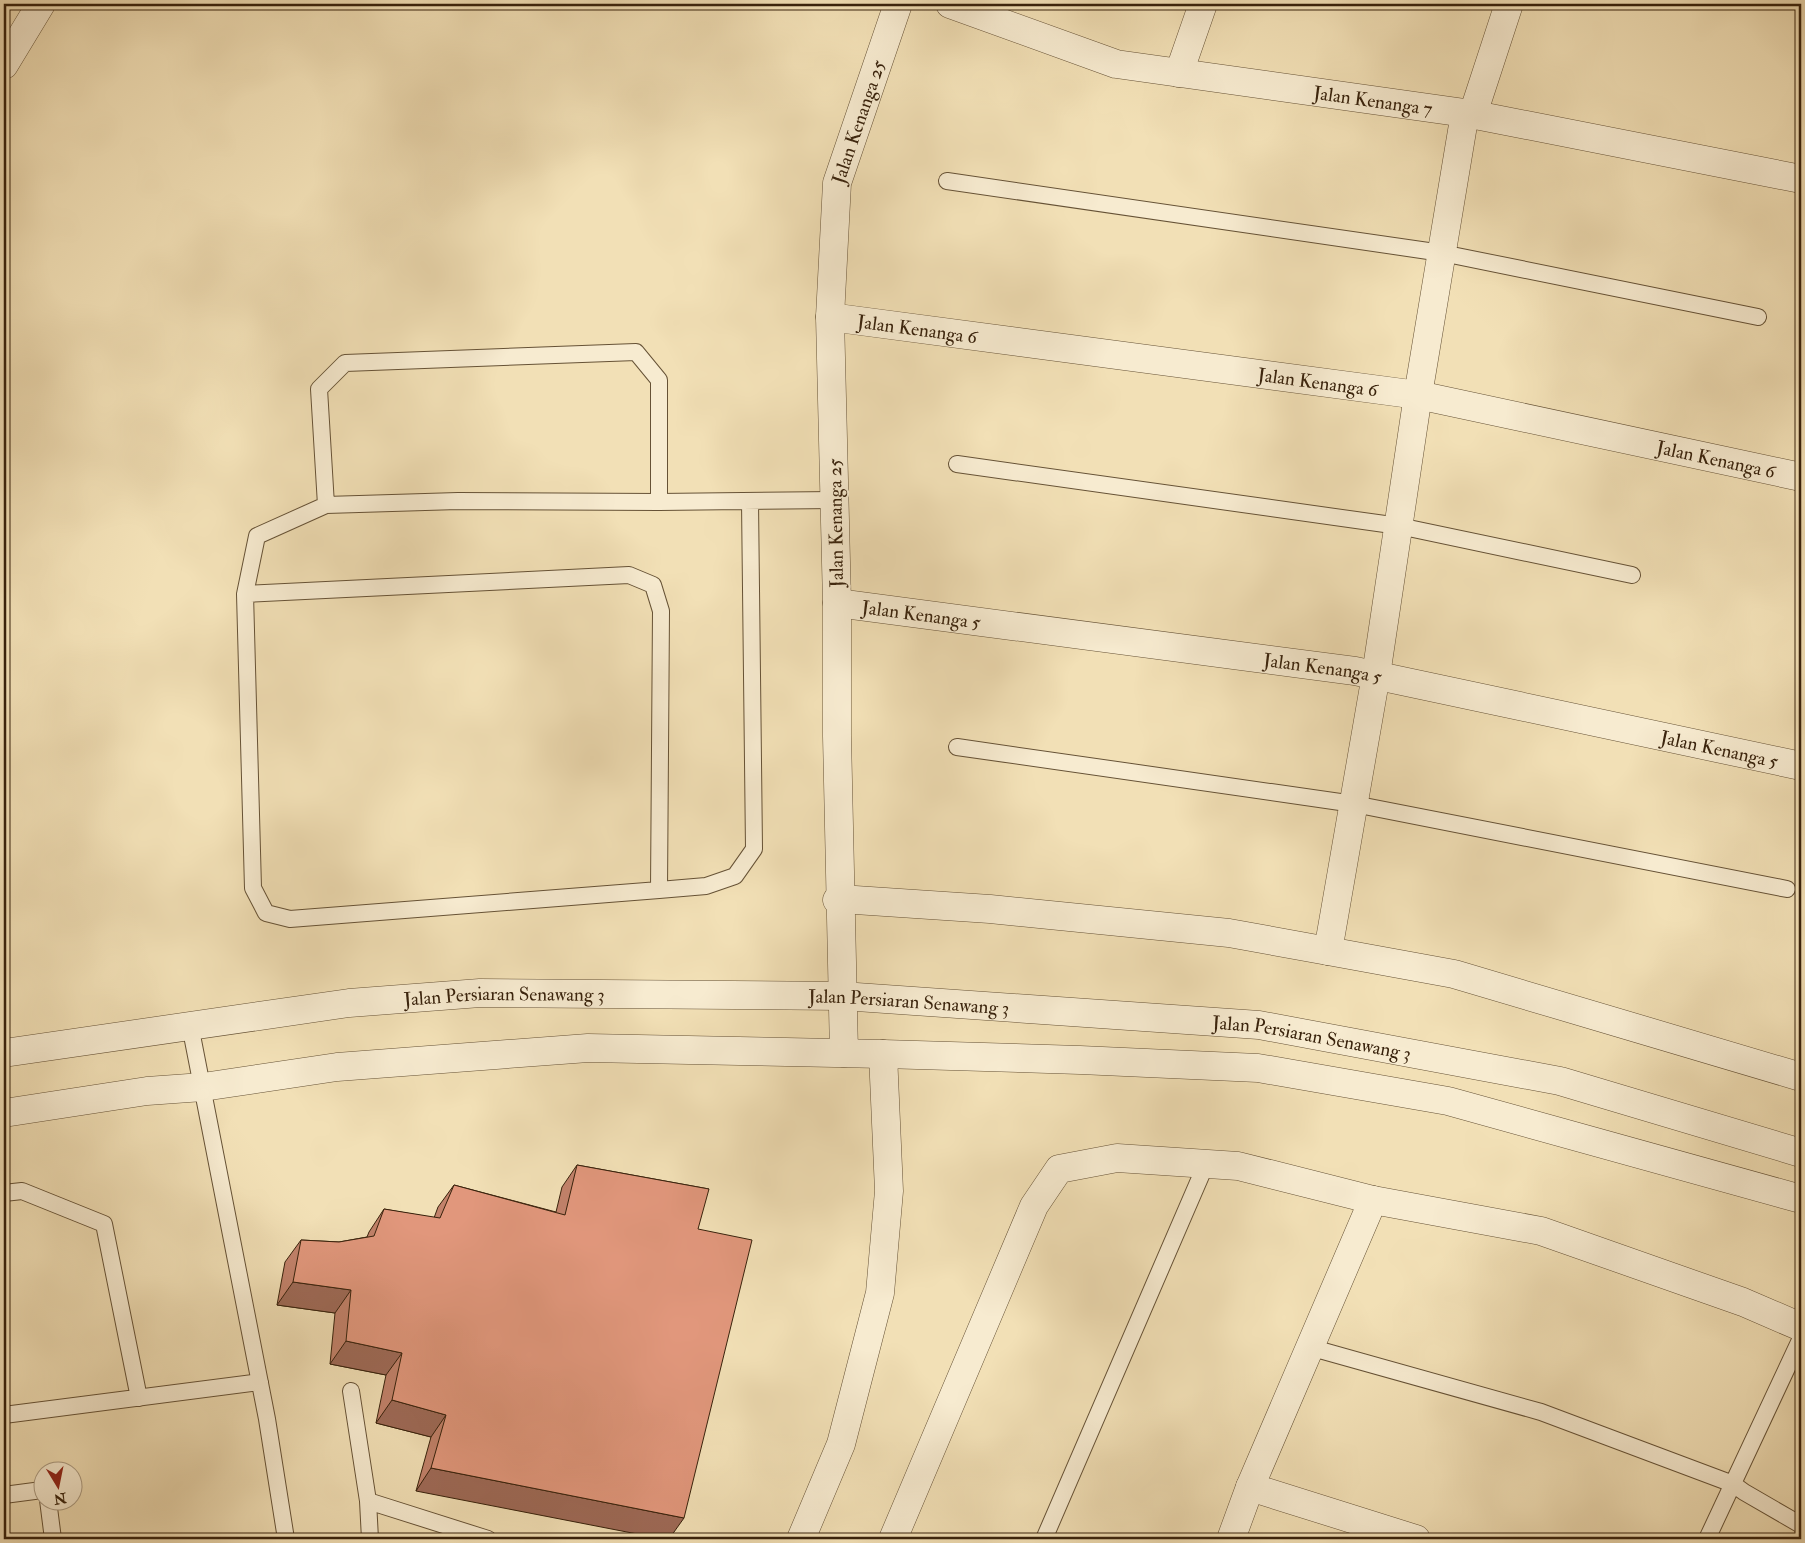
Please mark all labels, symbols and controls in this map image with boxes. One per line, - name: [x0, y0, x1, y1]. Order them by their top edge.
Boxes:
- street label: Jalan Kenanga 25: [826, 57, 891, 188]
- street label: Jalan Kenanga 7: [1311, 81, 1434, 121]
- street label: Jalan Kenanga 6: [855, 310, 980, 350]
- street label: Jalan Kenanga 6: [1255, 363, 1380, 403]
- street label: Jalan Kenanga 6: [1653, 435, 1779, 484]
- street label: Jalan Kenanga 25: [823, 458, 849, 589]
- street label: Jalan Kenanga 5: [859, 595, 983, 635]
- street label: Jalan Kenanga 5: [1261, 648, 1385, 690]
- street label: Jalan Kenanga 5: [1657, 725, 1781, 774]
- street label: Jalan Persiaran Senawang 3: [402, 982, 605, 1012]
- street label: Jalan Persiaran Senawang 3: [807, 985, 1010, 1021]
- street label: Jalan Persiaran Senawang 3: [1211, 1011, 1413, 1066]
- north arrow: [32, 1460, 82, 1510]
- text: N: [52, 1489, 69, 1508]

